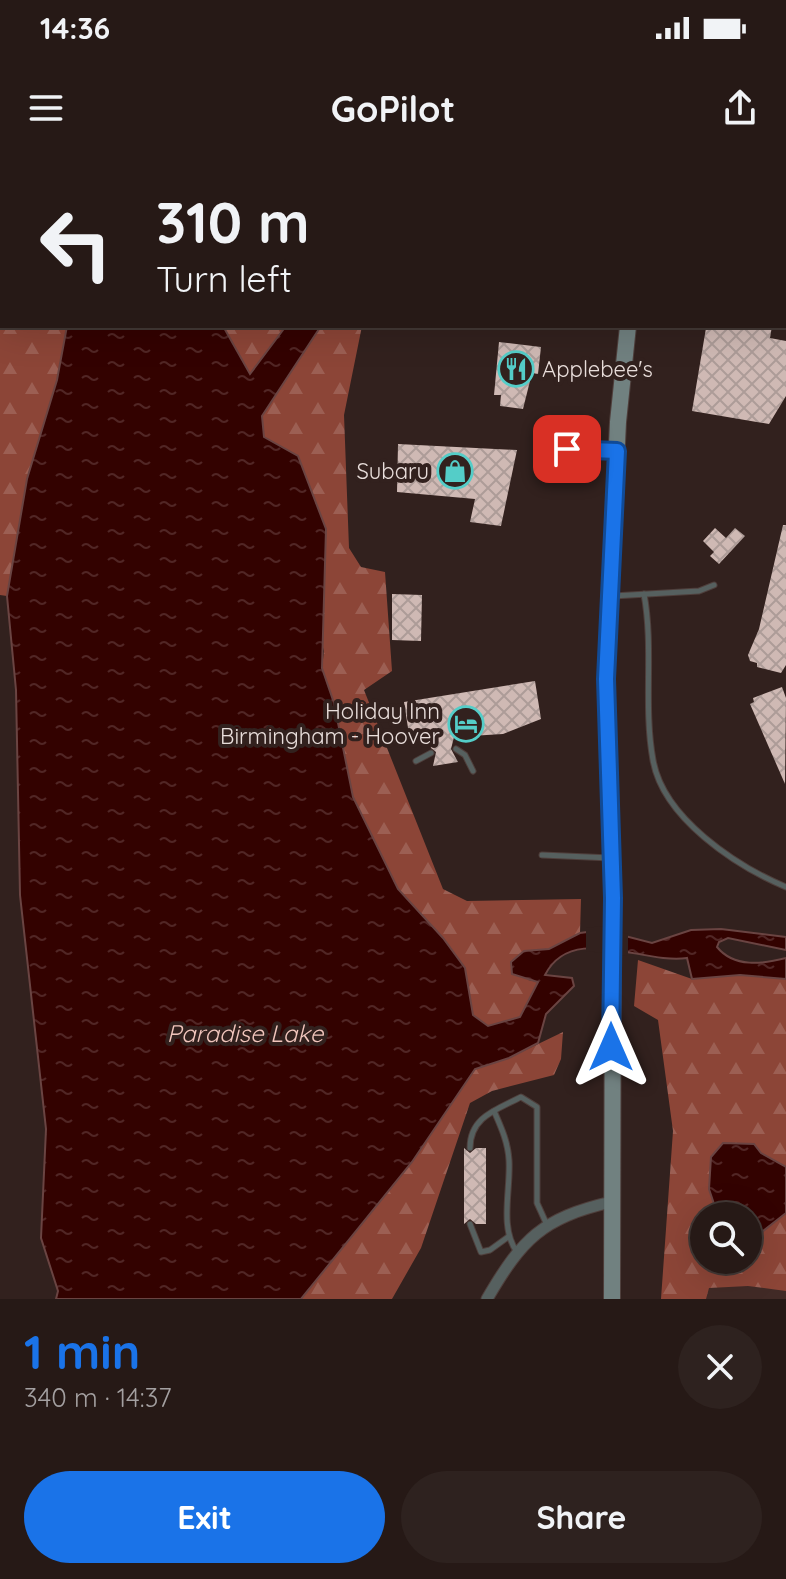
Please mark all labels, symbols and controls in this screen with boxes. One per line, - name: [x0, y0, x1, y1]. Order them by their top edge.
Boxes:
- text: 14:36: [40, 9, 110, 47]
- icon: menu: [24, 86, 68, 130]
- text: GoPilot: [331, 86, 455, 131]
- icon: share: [718, 86, 762, 130]
- text: 310 m: [156, 187, 310, 257]
- icon: left: [24, 192, 128, 296]
- text: Turn left: [156, 256, 292, 301]
- restaurant icon: Applebee's: [497, 350, 535, 388]
- place label: Applebee's: [542, 355, 653, 383]
- pin: [533, 415, 601, 483]
- icon: arrive: [545, 427, 589, 471]
- shop icon: Subaru: [436, 452, 474, 490]
- place label: Subaru: [356, 457, 429, 485]
- place label: Holiday Inn Birmingham - Hoover: [220, 697, 441, 750]
- hotel icon: Holiday Inn Birmingham - Hoover: [447, 705, 485, 743]
- position arrow: [569, 1005, 653, 1089]
- water label: Paradise Lake: [167, 1018, 325, 1048]
- map controls: [690, 1202, 762, 1274]
- button: search: [690, 1202, 762, 1274]
- text: 1 min: [24, 1321, 140, 1381]
- button: close: [678, 1325, 762, 1409]
- text: 340 m · 14:37: [24, 1381, 172, 1414]
- button: Exit: [24, 1471, 385, 1563]
- button: Share: [401, 1471, 762, 1563]

